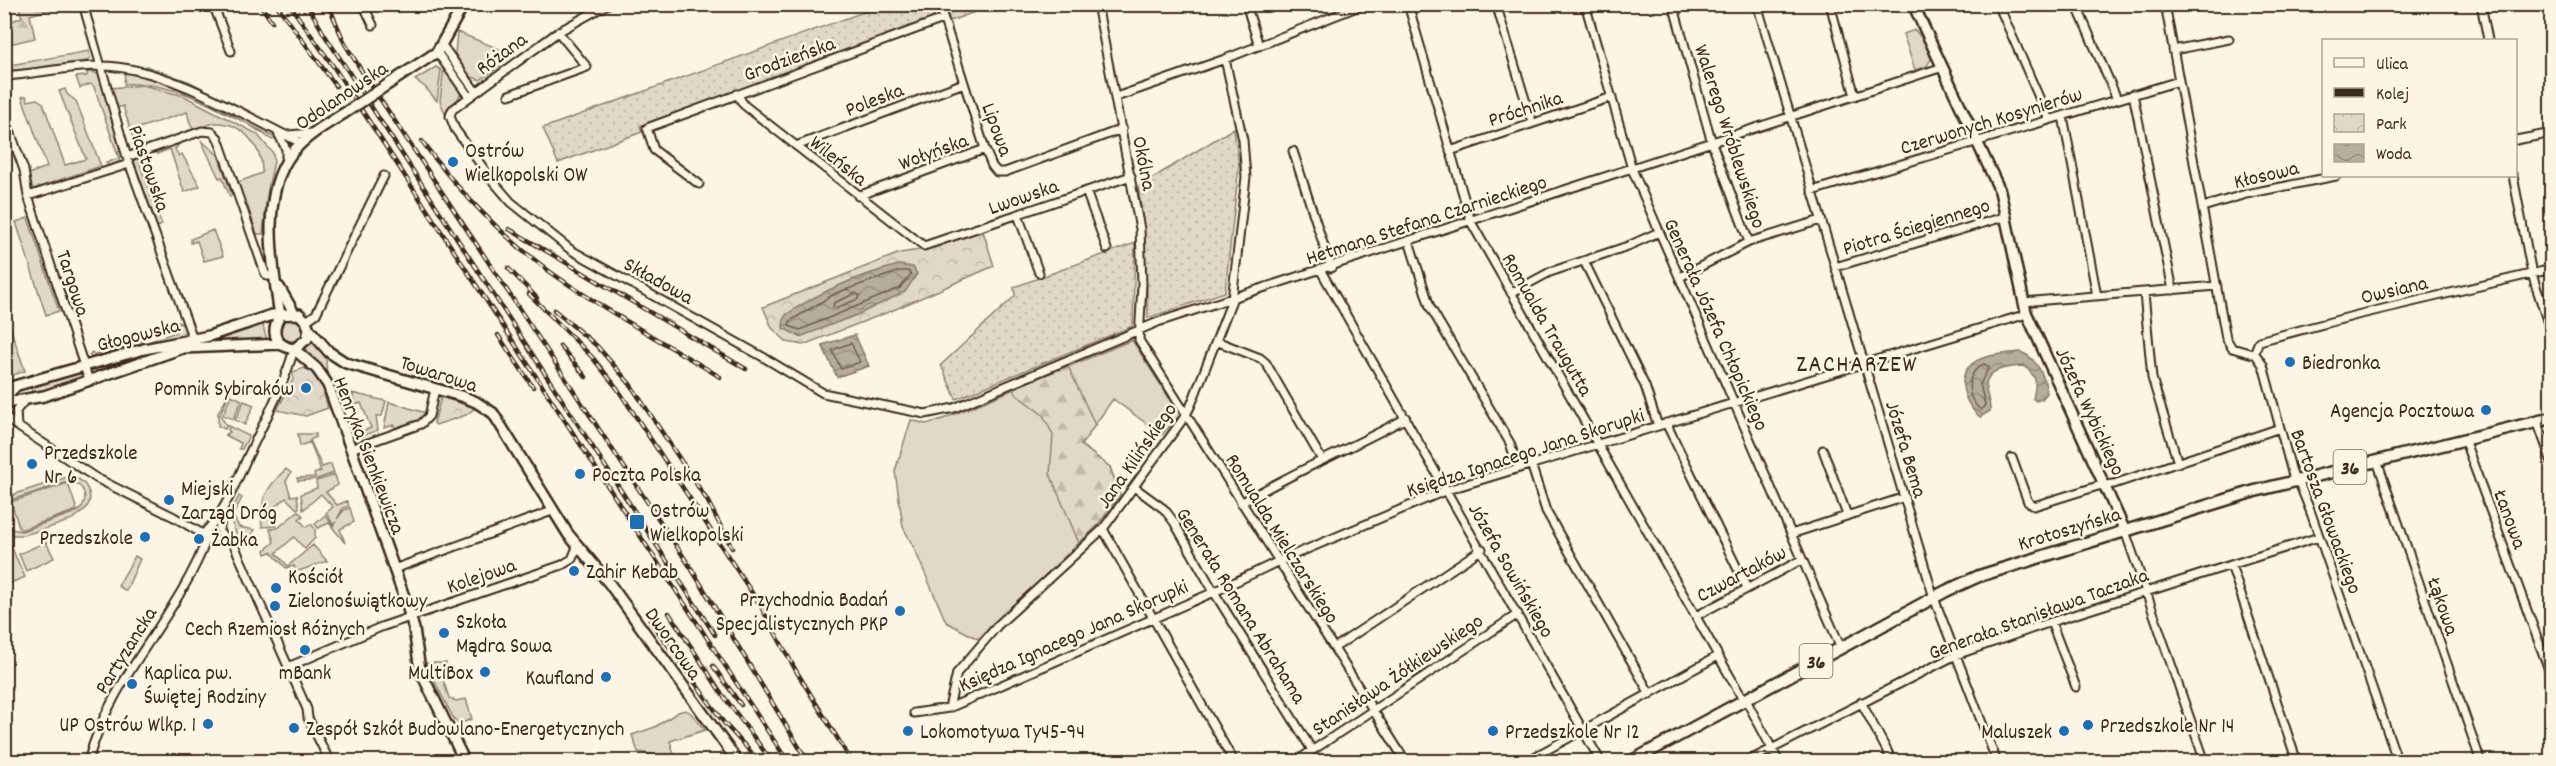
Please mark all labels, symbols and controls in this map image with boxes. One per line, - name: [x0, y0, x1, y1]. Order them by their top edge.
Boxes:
- street label: Różana: [471, 26, 536, 84]
- street label: Grodzieńska: [740, 30, 841, 91]
- legend: [2322, 39, 2517, 177]
- street label: Walerego Wróblewskiego: [1684, 41, 1772, 233]
- text: Ulica: [2376, 53, 2408, 78]
- street label: Odolanowska: [290, 55, 396, 140]
- street label: Poleska: [841, 77, 910, 127]
- street label: Czerwonych Kosynierów: [1897, 81, 2087, 165]
- text: Kolej: [2376, 83, 2409, 108]
- street label: Próchnika: [1485, 84, 1568, 137]
- street label: Lipowa: [972, 99, 1019, 162]
- text: Park: [2376, 113, 2407, 138]
- street label: Piastowska: [118, 122, 176, 217]
- street label: Wołyńska: [895, 127, 974, 180]
- street label: Wileńska: [802, 130, 874, 196]
- street label: Okólna: [1122, 134, 1162, 194]
- place label: Ostrów Wielkopolski OW: [465, 138, 588, 192]
- text: Woda: [2376, 143, 2412, 168]
- marker: Ostrów Wielkopolski OW: [446, 155, 460, 169]
- street label: Kłosowa: [2231, 155, 2303, 199]
- street label: Hetmana Stefana Czarnieckiego: [1303, 169, 1551, 275]
- street label: Lwowska: [985, 173, 1064, 225]
- street label: Piotra Ściegiennego: [1840, 192, 1994, 266]
- street label: Generała Józefa Chłopickiego: [1654, 214, 1775, 436]
- street label: Targowa: [46, 247, 96, 322]
- street label: Romualda Traugutta: [1492, 248, 1599, 404]
- street label: Składowa: [617, 251, 699, 315]
- street label: Owsiana: [2358, 269, 2432, 314]
- street label: Głogowska: [94, 312, 185, 362]
- street label: Józefa Wybickiego: [2045, 343, 2131, 481]
- street label: Towarowa: [396, 349, 482, 403]
- district label: ZACHARZEW: [1796, 349, 1918, 383]
- place label: Biedronka: [2302, 350, 2381, 380]
- marker: Biedronka: [2283, 355, 2297, 369]
- street label: Henryka Sienkiewicza: [323, 373, 411, 540]
- place label: Pomnik Sybiraków: [154, 376, 294, 406]
- marker: Pomnik Sybiraków: [299, 381, 313, 395]
- street label: Jana Kilińskiego: [1091, 398, 1186, 516]
- street label: Józefa Bema: [1875, 398, 1933, 503]
- place label: Agencja Pocztowa: [2330, 398, 2475, 428]
- street label: Księdza Ignacego Jana Skorupki: [1403, 402, 1649, 508]
- marker: Agencja Pocztowa: [2479, 403, 2493, 417]
- street label: Bartosza Głowackiego: [2280, 425, 2368, 599]
- place label: Przedszkole Nr 6: [44, 440, 137, 494]
- street label: Romualda Mielczarskiego: [1216, 449, 1345, 631]
- road number: 36: [2334, 450, 2366, 484]
- marker: Przedszkole Nr 6: [25, 457, 39, 471]
- place label: Poczta Polska: [592, 462, 702, 492]
- marker: Poczta Polska: [573, 467, 587, 481]
- place label: Miejski Zarząd Dróg: [181, 476, 277, 530]
- street label: Łanowa: [2483, 485, 2533, 555]
- marker: Miejski Zarząd Dróg: [162, 493, 176, 507]
- place label: Ostrów Wielkopolski: [650, 498, 744, 552]
- street label: Józefa Sowińskiego: [1459, 499, 1560, 644]
- street label: Krotoszyńska: [2015, 501, 2126, 561]
- street label: Generała Romana Abrahama: [1167, 503, 1313, 712]
- marker: Ostrów Wielkopolski: [628, 513, 646, 531]
- place label: Przedszkole: [40, 525, 133, 555]
- place label: Żabka: [211, 527, 259, 557]
- marker: Przedszkole: [138, 530, 152, 544]
- marker: Żabka: [192, 532, 206, 546]
- street label: Czwartaków: [1692, 539, 1793, 612]
- street label: Kolejowa: [443, 552, 522, 604]
- place label: Zahir Kebab: [586, 559, 678, 589]
- street label: Generała Stanisława Taczaka: [1925, 562, 2154, 670]
- place label: Kościół Zielonoświątkowy: [288, 564, 428, 618]
- marker: Zahir Kebab: [567, 564, 581, 578]
- street label: Księdza Ignacego Jana Skorupki: [955, 573, 1194, 702]
- street label: Łąkowa: [2417, 573, 2465, 641]
- marker: Kościół Zielonoświątkowy: [269, 581, 283, 595]
- place label: Przychodnia Badań Specjalistycznych PKP: [716, 587, 888, 641]
- marker: Cech Rzemiosł Różnych: [268, 599, 282, 613]
- street label: Partyzancka: [89, 601, 167, 701]
- street label: Dworcowa: [636, 602, 708, 688]
- marker: Przychodnia Badań Specjalistycznych PKP: [893, 604, 907, 618]
- street label: Stanisława Żółkiewskiego: [1307, 608, 1490, 745]
- place label: Szkoła Mądra Sowa: [456, 609, 553, 663]
- place label: Cech Rzemiosł Różnych: [185, 616, 365, 646]
- marker: Szkoła Mądra Sowa: [437, 626, 451, 640]
- marker: mBank: [298, 643, 312, 657]
- road number: 36: [1800, 644, 1832, 678]
- place label: Kaplica pw. Świętej Rodziny: [144, 660, 266, 714]
- place label: mBank: [279, 660, 331, 690]
- place label: MultiBox: [408, 660, 473, 690]
- marker: MultiBox: [478, 665, 492, 679]
- place label: Kaufland: [526, 665, 594, 695]
- marker: Kaufland: [599, 670, 613, 684]
- marker: Kaplica pw. Świętej Rodziny: [125, 677, 139, 691]
- place label: UP Ostrów Wlkp. 1: [59, 712, 196, 742]
- place label: Przedszkole Nr 14: [2100, 713, 2235, 743]
- place label: Zespół Szkół Budowlano-Energetycznych: [306, 716, 624, 746]
- marker: UP Ostrów Wlkp. 1: [201, 717, 215, 731]
- marker: Przedszkole Nr 14: [2081, 718, 2095, 732]
- place label: Lokomotywa Ty45-94: [920, 719, 1085, 749]
- place label: Przedszkole Nr 12: [1505, 719, 1640, 749]
- place label: Maluszek: [1981, 719, 2052, 749]
- marker: Zespół Szkół Budowlano-Energetycznych: [287, 721, 301, 735]
- marker: Lokomotywa Ty45-94: [901, 724, 915, 738]
- marker: Przedszkole Nr 12: [1486, 724, 1500, 738]
- marker: Maluszek: [2057, 724, 2071, 738]

